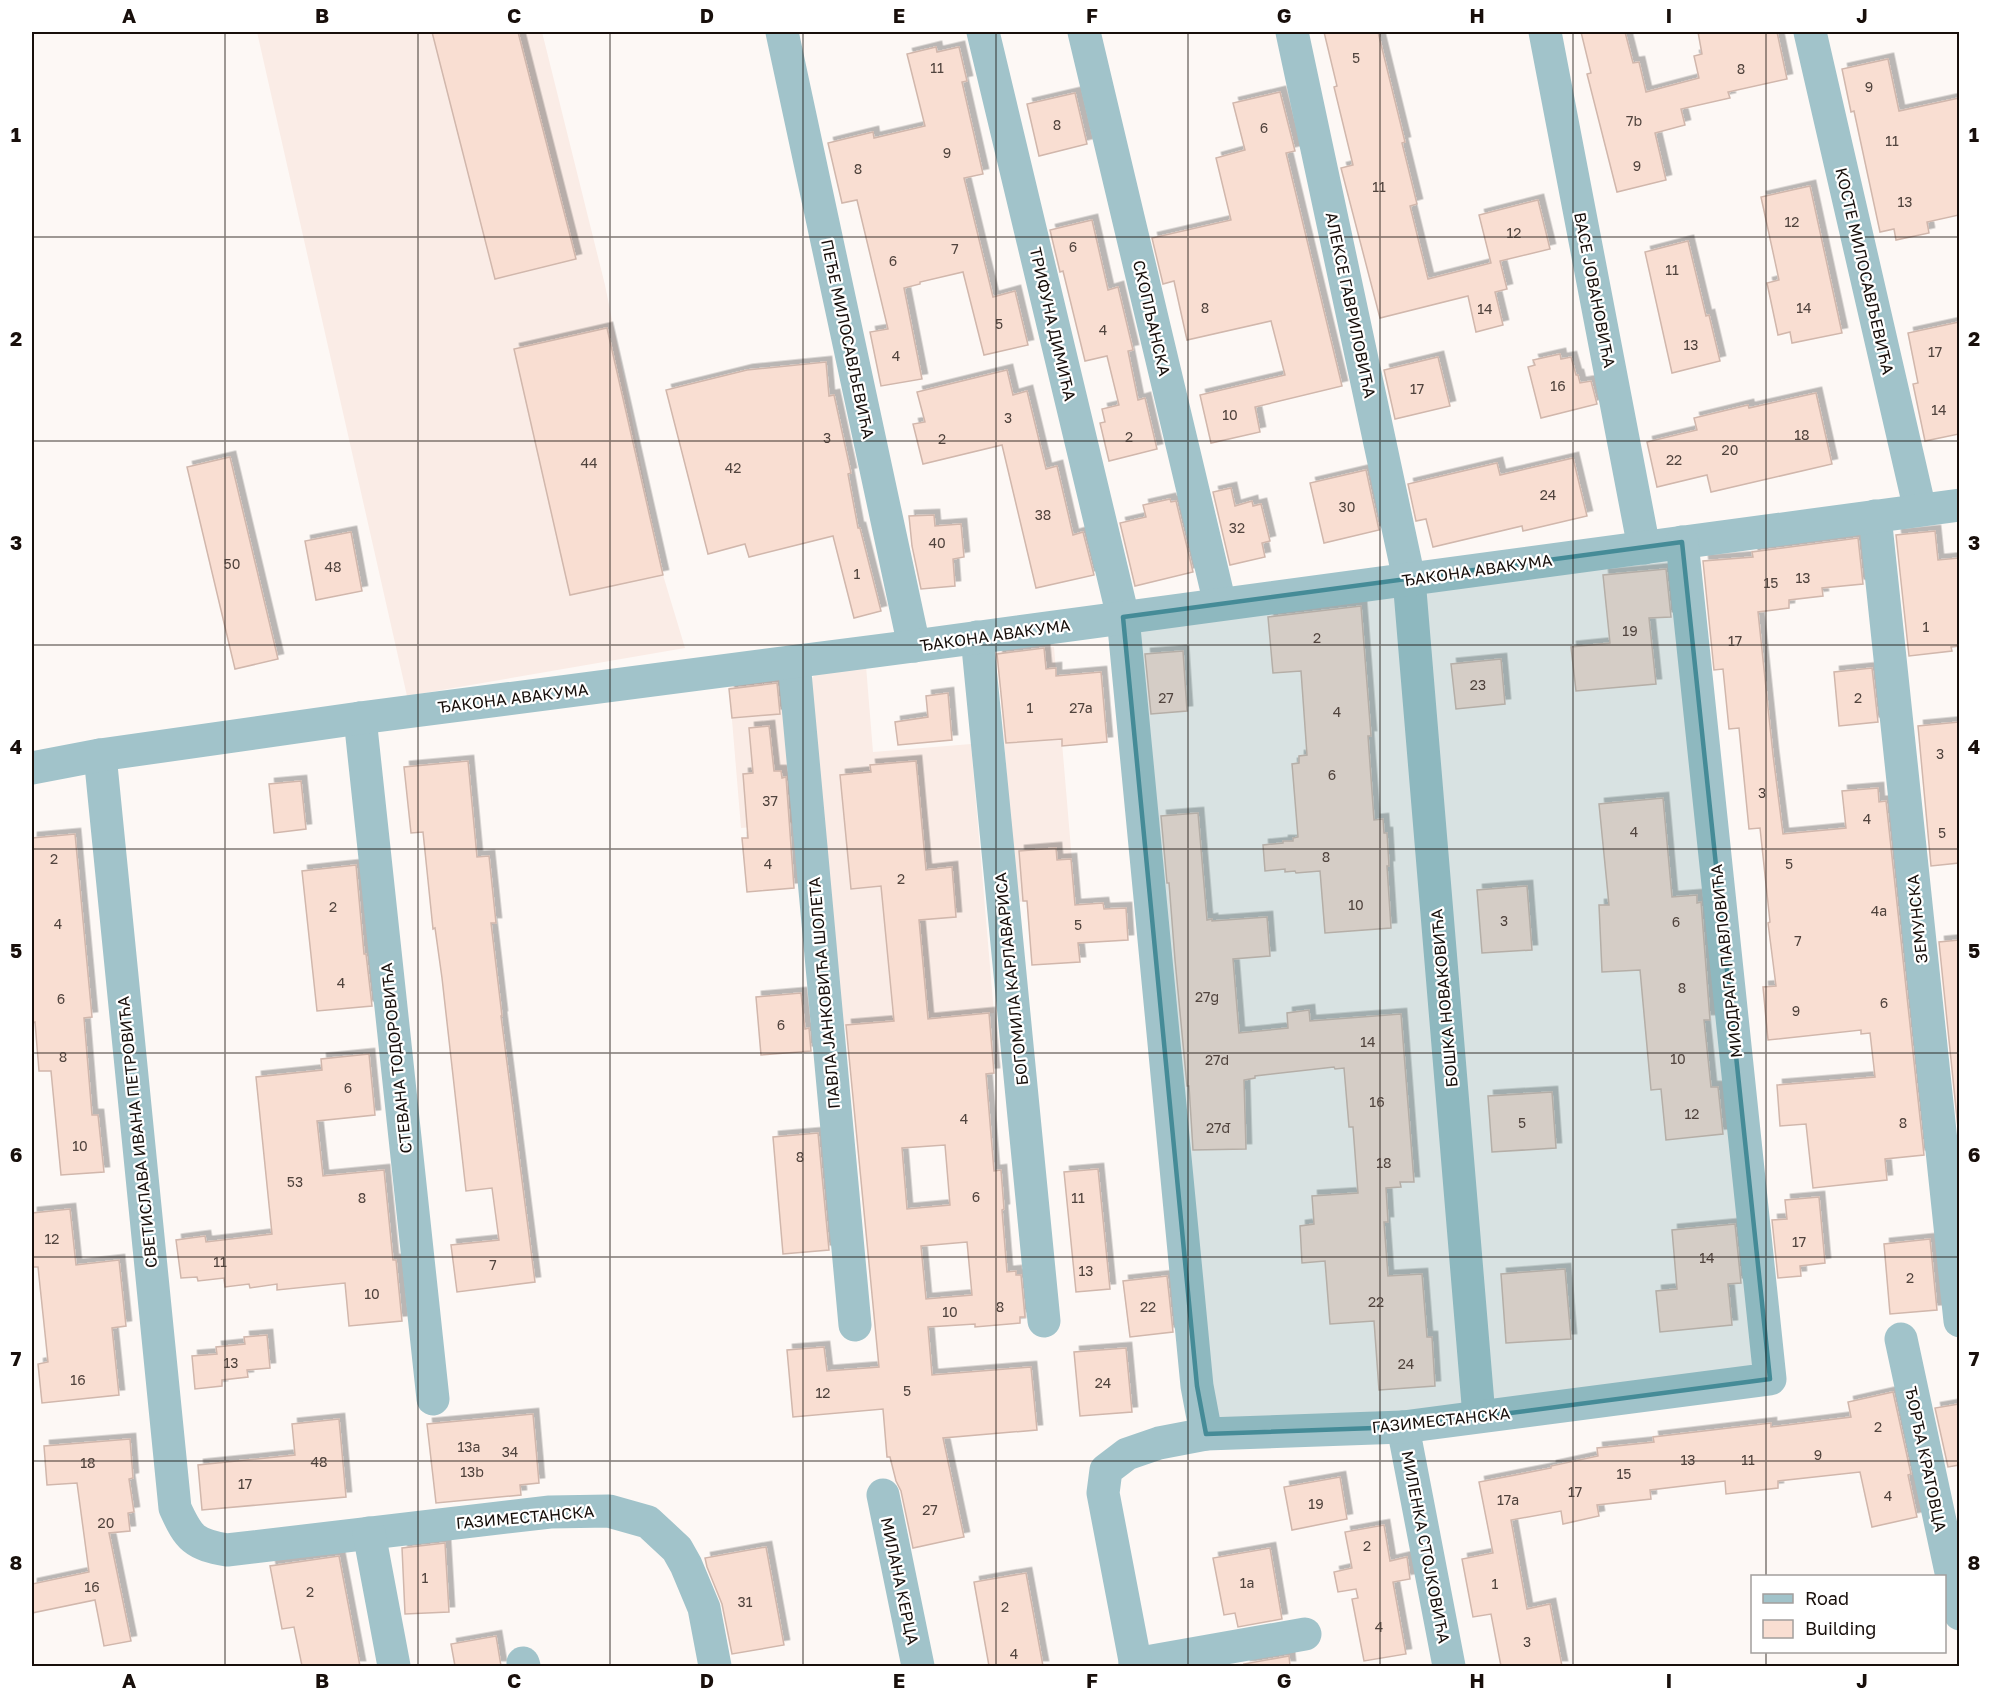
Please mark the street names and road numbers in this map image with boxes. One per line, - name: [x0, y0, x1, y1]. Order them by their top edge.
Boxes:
- street label: КОСТЕ МИЛОСАВЉЕВИЋА: [1831, 166, 1899, 377]
- street label: АЛЕКСЕ ГАВРИЛОВИЋА: [1322, 210, 1381, 400]
- street label: ВАСЕ ЈОВАНОВИЋА: [1570, 210, 1620, 370]
- street label: ПЕЂЕ МИЛОСАВЉЕВИЋА: [817, 237, 879, 441]
- street label: ТРИФУНА ДИМИЋА: [1026, 245, 1080, 403]
- street label: СКОПЉАНСКА: [1129, 258, 1175, 378]
- street label: ЂАКОНА АВАКУМА: [1401, 550, 1554, 590]
- street label: ЂАКОНА АВАКУМА: [919, 615, 1072, 655]
- street label: ЂАКОНА АВАКУМА: [437, 679, 590, 717]
- street label: МИОДРАГА ПАВЛОВИЋА: [1706, 863, 1746, 1059]
- street label: БОГОМИЛА КАРЛАВАРИСА: [990, 871, 1032, 1087]
- street label: ЗЕМУНСКА: [1902, 873, 1932, 965]
- street label: ПАВЛА ЈАНКОВИЋА ШОЛЕТА: [804, 876, 844, 1110]
- street label: БОШКА НОВАКОВИЋА: [1426, 908, 1462, 1088]
- street label: СТЕВАНА ТОДОРОВИЋА: [376, 961, 416, 1154]
- street label: СВЕТИСЛАВА ИВАНА ПЕТРОВИЋА: [113, 995, 161, 1269]
- street label: ЂОРЂА КРАТОВЦА: [1901, 1384, 1951, 1534]
- street label: ГАЗИМЕСТАНСКА: [1371, 1403, 1511, 1437]
- street label: МИЛЕНКА СТОЈКОВИЋА: [1397, 1449, 1455, 1645]
- street label: ГАЗИМЕСТАНСКА: [455, 1501, 595, 1533]
- street label: МИЛАНА КЕРЦА: [877, 1515, 923, 1647]

